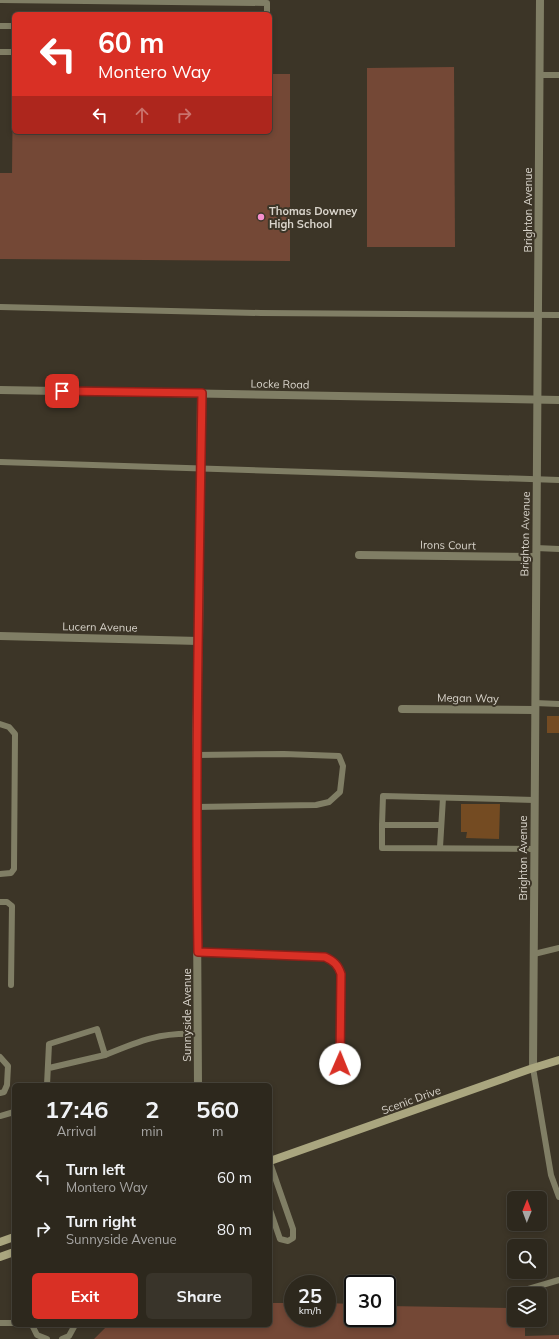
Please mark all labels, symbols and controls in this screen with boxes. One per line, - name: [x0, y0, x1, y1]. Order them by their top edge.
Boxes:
- text: 60 m: [98, 25, 164, 60]
- icon: left: [32, 28, 84, 80]
- text: Montero Way: [98, 60, 211, 83]
- icon: left: [89, 104, 111, 126]
- icon: ahead: [131, 104, 153, 126]
- icon: right: [173, 104, 195, 126]
- street label: Brighton Avenue: [521, 168, 535, 252]
- place label: Thomas Downey High School: [269, 204, 357, 231]
- marker: Thomas Downey High School: [256, 212, 266, 222]
- pin: [45, 374, 79, 408]
- street label: Locke Road: [250, 376, 310, 392]
- icon: arrive: [51, 380, 73, 402]
- street label: Brighton Avenue: [517, 491, 533, 577]
- street label: Irons Court: [420, 538, 476, 552]
- street label: Lucern Avenue: [62, 619, 138, 635]
- street label: Megan Way: [437, 690, 499, 706]
- street label: Brighton Avenue: [516, 816, 530, 900]
- street label: Sunnyside Avenue: [180, 968, 194, 1062]
- position arrow: [319, 1043, 361, 1085]
- street label: Scenic Drive: [379, 1083, 443, 1117]
- text: 17:46: [45, 1094, 108, 1124]
- text: 2: [145, 1094, 159, 1124]
- text: 560: [196, 1094, 239, 1124]
- text: Arrival: [57, 1123, 96, 1139]
- text: min: [141, 1123, 163, 1139]
- text: m: [212, 1123, 223, 1139]
- text: Turn left: [66, 1160, 125, 1179]
- icon: left: [32, 1166, 54, 1188]
- text: 60 m: [217, 1168, 252, 1187]
- text: Montero Way: [66, 1179, 148, 1195]
- north arrow: [507, 1191, 547, 1231]
- map controls: [507, 1191, 547, 1327]
- text: Turn right: [66, 1212, 136, 1231]
- icon: right: [32, 1218, 54, 1240]
- text: 80 m: [217, 1220, 252, 1239]
- text: Sunnyside Avenue: [66, 1231, 177, 1247]
- button: search: [507, 1239, 547, 1279]
- button: Exit: [32, 1273, 138, 1319]
- button: Share: [146, 1273, 252, 1319]
- speed limit sign: 30: [344, 1275, 396, 1327]
- text: 25: [298, 1283, 322, 1308]
- button: layers: [507, 1287, 547, 1327]
- text: km/h: [299, 1304, 321, 1317]

